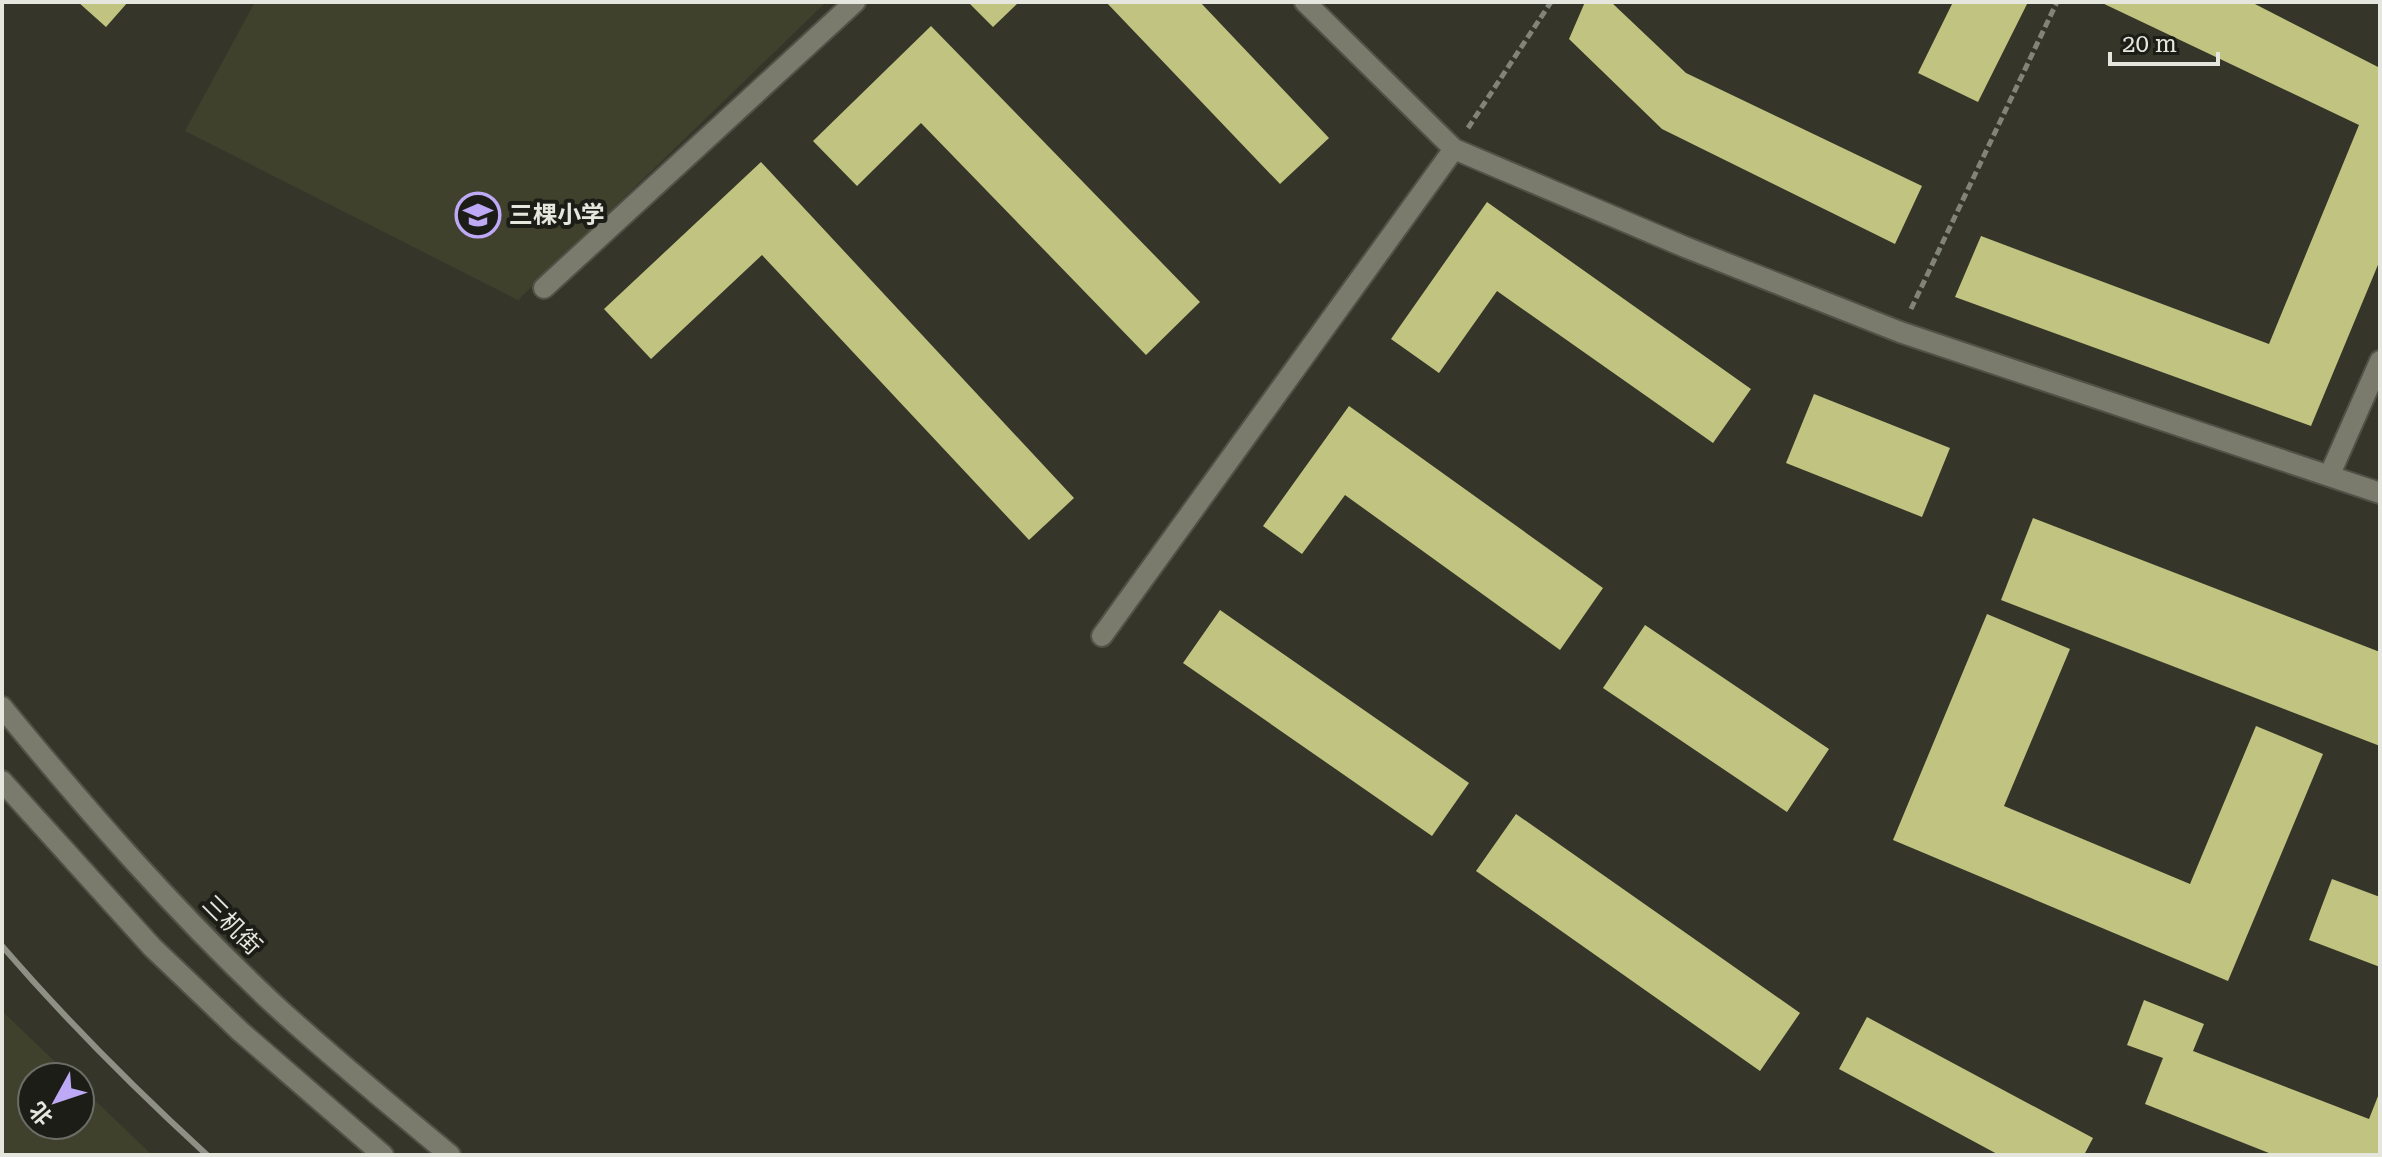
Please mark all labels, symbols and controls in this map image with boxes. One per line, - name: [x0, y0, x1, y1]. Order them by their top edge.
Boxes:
- scale bar: [2110, 16, 2218, 66]
- text: 20 m: [2122, 30, 2177, 58]
- school or university icon: 三棵小学: [454, 191, 502, 239]
- place label: 三棵小学: [509, 201, 605, 229]
- street label: 三机街: [197, 890, 267, 960]
- north arrow: [16, 1061, 96, 1141]
- text: 北: [24, 1097, 58, 1130]

